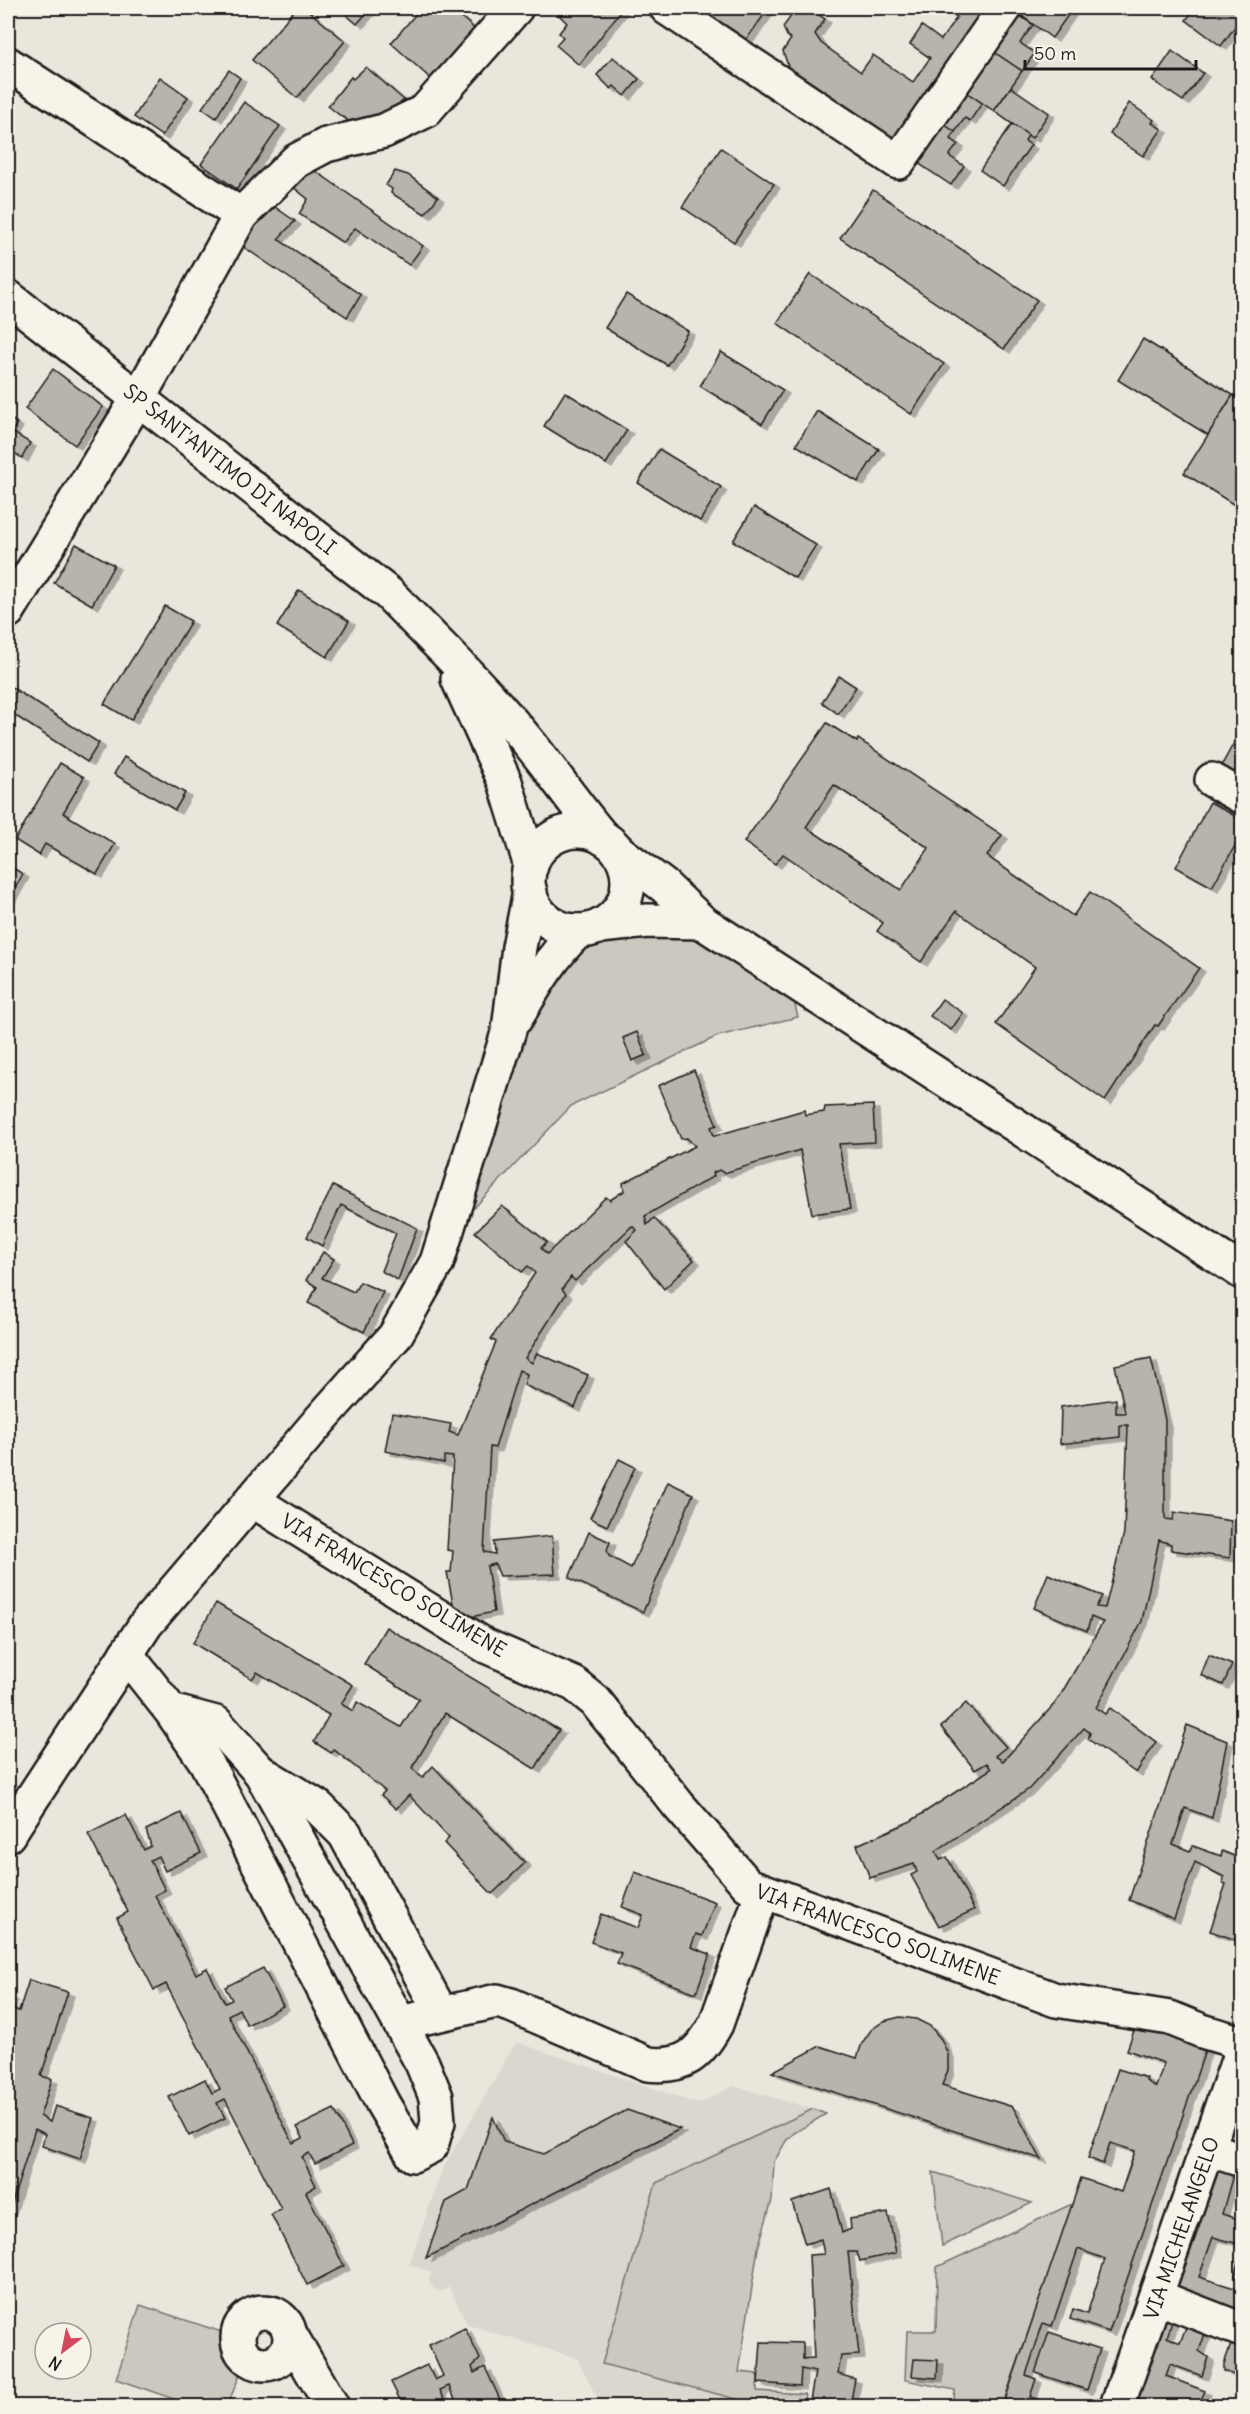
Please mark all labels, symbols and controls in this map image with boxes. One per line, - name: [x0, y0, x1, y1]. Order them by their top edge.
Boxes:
- scale bar: [1025, 33, 1196, 71]
- text: 50 m: [1034, 42, 1076, 65]
- street label: SP SANT'ANTIMO DI NAPOLI: [119, 378, 341, 560]
- street label: VIA FRANCESCO SOLIMENE: [277, 1508, 511, 1662]
- street label: VIA FRANCESCO SOLIMENE: [752, 1878, 1004, 1990]
- street label: VIA MICHELANGELO: [1138, 2133, 1224, 2323]
- north arrow: [33, 2321, 93, 2381]
- text: N: [45, 2352, 65, 2375]

